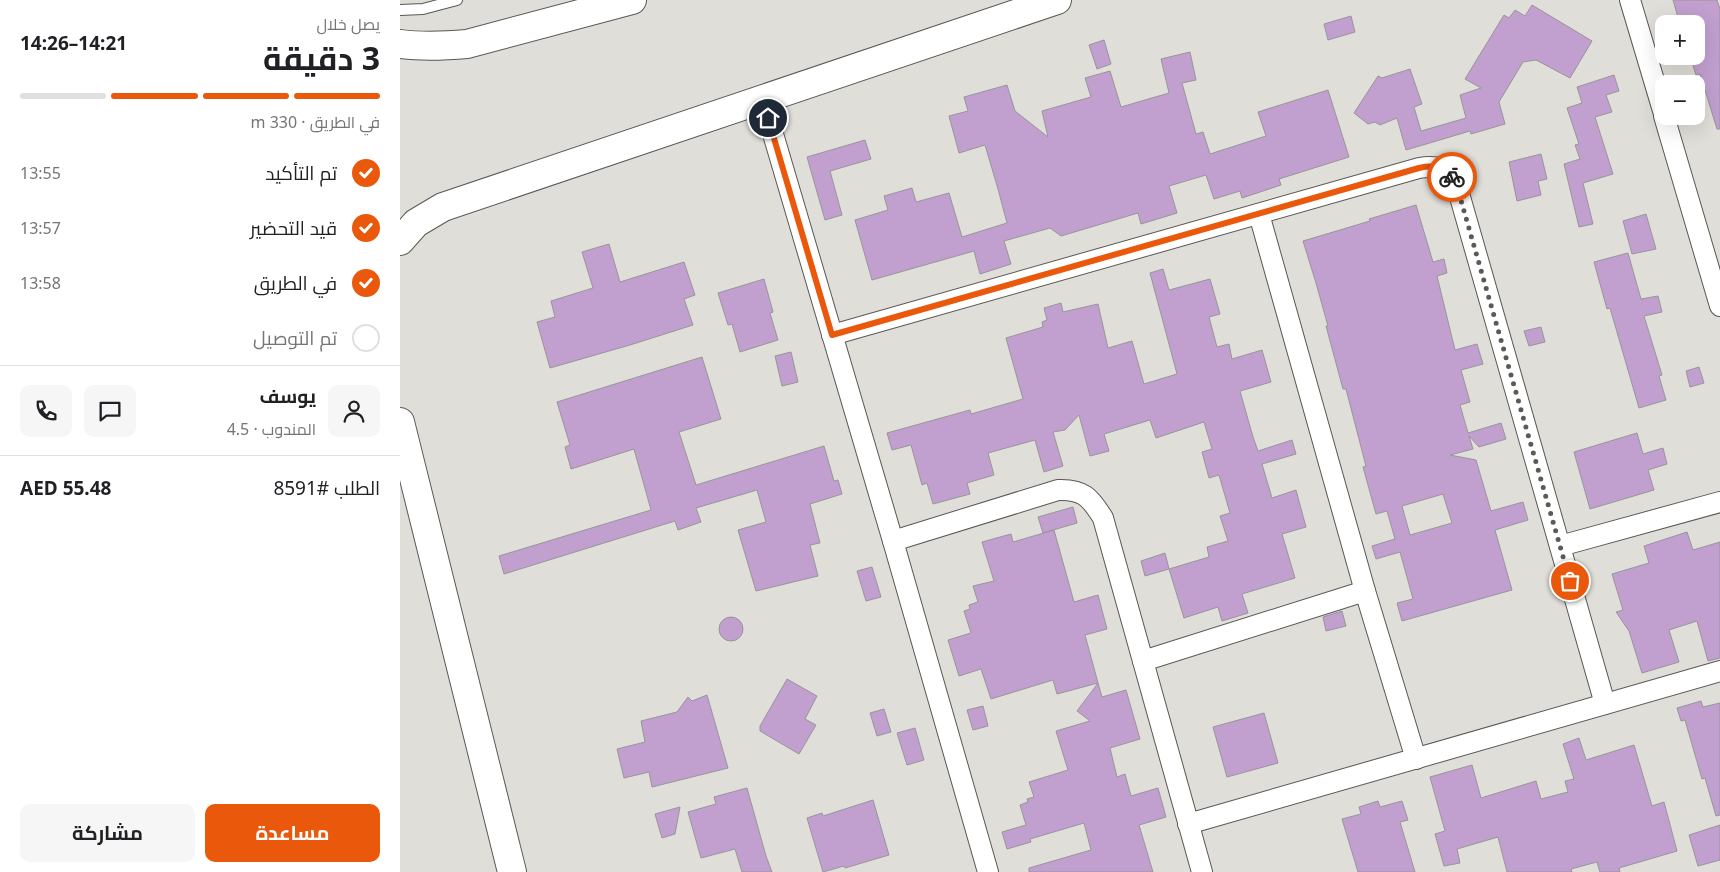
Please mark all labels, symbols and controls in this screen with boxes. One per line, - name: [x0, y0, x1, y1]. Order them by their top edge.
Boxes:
- text: يصل خلال: [316, 13, 380, 35]
- map controls: [1655, 15, 1705, 125]
- button: +: [1655, 15, 1705, 65]
- text: 14:21–14:26: [20, 30, 127, 56]
- text: 3 دقيقة: [263, 36, 380, 79]
- button: −: [1655, 75, 1705, 125]
- pin: [747, 97, 789, 139]
- icon: home: [754, 104, 782, 132]
- text: في الطريق · 330 m: [251, 111, 380, 133]
- courier: [1427, 152, 1477, 202]
- icon: check: [352, 159, 380, 187]
- text: تم التأكيد: [265, 160, 337, 186]
- text: 13:55: [20, 162, 61, 184]
- icon: bike: [1438, 163, 1466, 191]
- icon: check: [352, 214, 380, 242]
- text: قيد التحضير: [250, 215, 337, 241]
- text: 13:57: [20, 217, 61, 239]
- icon: check: [352, 269, 380, 297]
- text: في الطريق: [254, 270, 337, 296]
- text: 13:58: [20, 272, 61, 294]
- text: تم التوصيل: [253, 325, 337, 351]
- text: يوسف: [260, 383, 316, 409]
- button: phone: [20, 385, 72, 437]
- button: chat: [84, 385, 136, 437]
- button: person: [328, 385, 380, 437]
- text: المندوب · 4.5: [227, 418, 316, 440]
- text: AED 55.48: [20, 475, 111, 501]
- text: الطلب #8591: [273, 475, 380, 501]
- pin: [1549, 560, 1591, 602]
- icon: bag: [1556, 567, 1584, 595]
- button: مشاركة: [20, 804, 195, 862]
- button: مساعدة: [205, 804, 380, 862]

